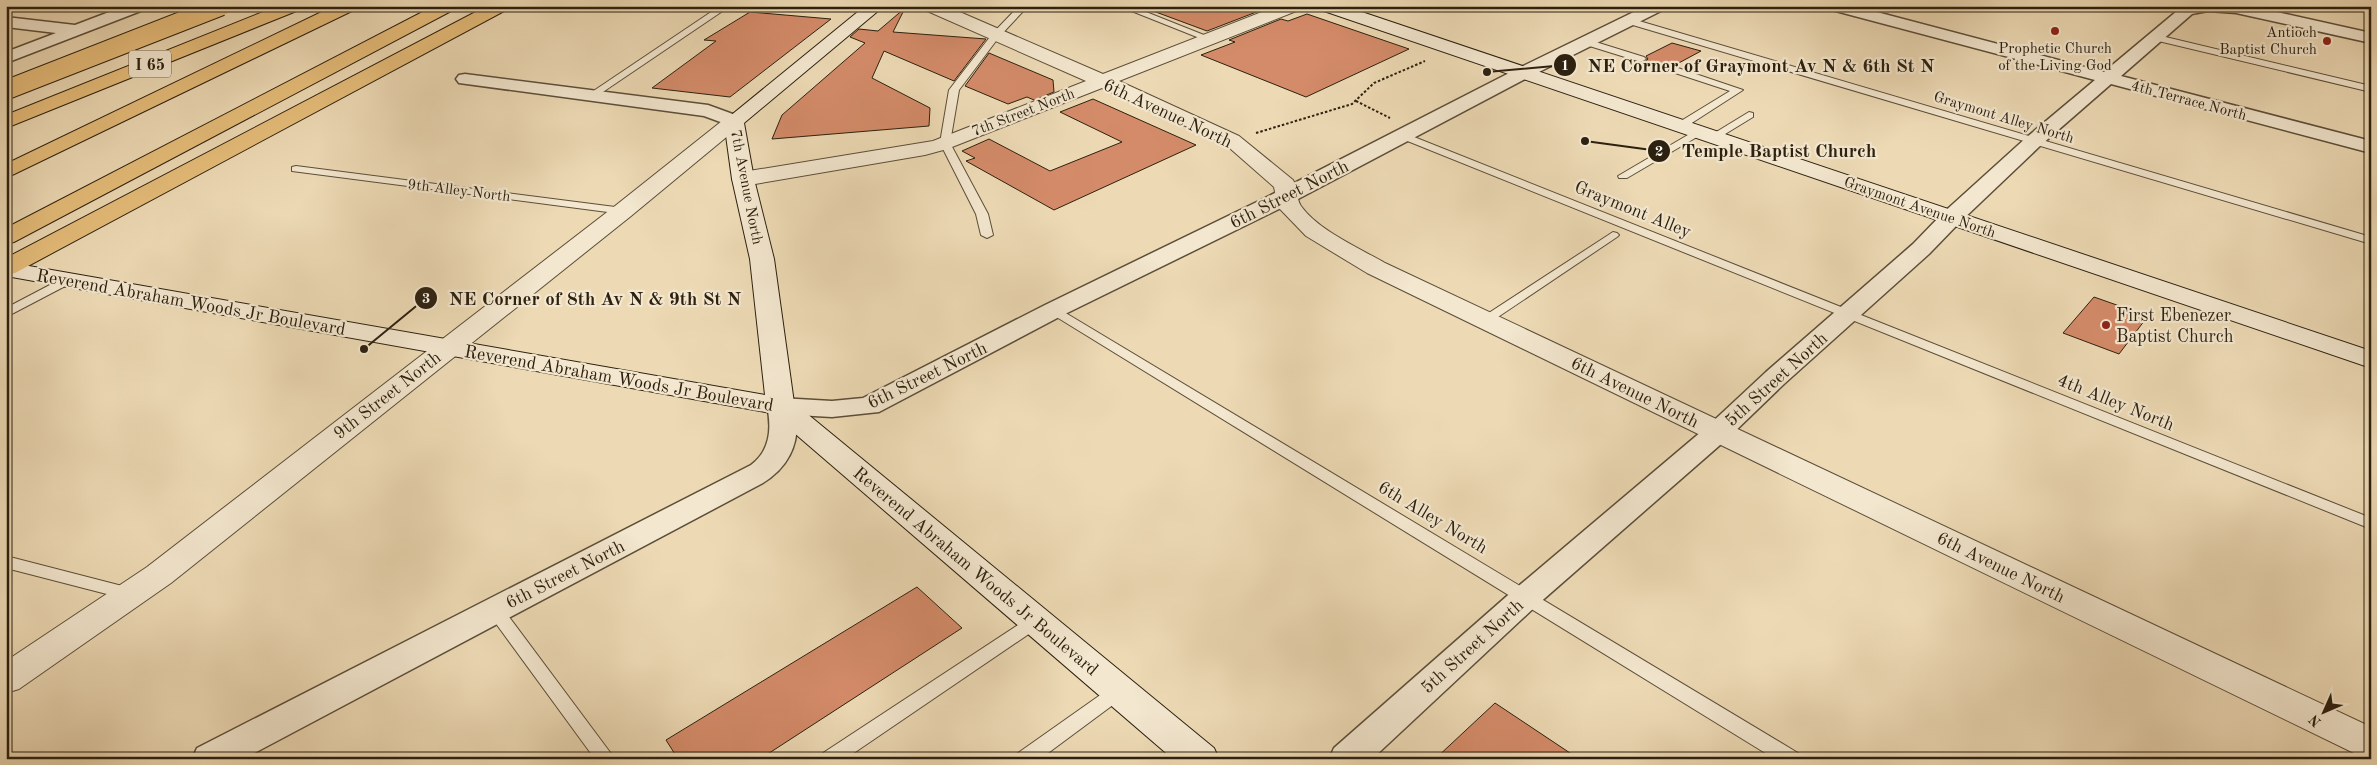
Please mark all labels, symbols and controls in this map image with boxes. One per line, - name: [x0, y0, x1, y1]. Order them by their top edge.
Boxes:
- marker: Prophetic Church of the Living God: [2049, 25, 2061, 37]
- place label: Antioch Baptist Church: [2219, 26, 2317, 58]
- marker: Antioch Baptist Church: [2321, 35, 2333, 47]
- place label: Prophetic Church of the Living God: [1998, 42, 2112, 74]
- callout: NE Corner of Graymont Av N & 6th St N: [1552, 48, 1944, 82]
- road number: I 65: [129, 51, 171, 78]
- text: NE Corner of Graymont Av N & 6th St N: [1587, 58, 1935, 77]
- text: 1: [1561, 59, 1569, 74]
- street label: 6th Avenue North: [1100, 76, 1235, 152]
- street label: 4th Terrace North: [2129, 79, 2248, 124]
- street label: 7th Street North: [970, 87, 1077, 140]
- street label: Graymont Alley North: [1931, 90, 2076, 147]
- street label: 7th Avenue North: [727, 129, 764, 246]
- callout: Temple Baptist Church: [1647, 134, 1887, 168]
- text: Temple Baptist Church: [1682, 143, 1877, 162]
- text: 2: [1655, 145, 1663, 160]
- street label: 6th Street North: [1227, 157, 1352, 233]
- street label: Graymont Avenue North: [1842, 175, 1997, 241]
- street label: 9th Alley North: [407, 178, 511, 205]
- street label: Graymont Alley: [1572, 178, 1694, 242]
- street label: Reverend Abraham Woods Jr Boulevard: [35, 267, 347, 339]
- callout: NE Corner of 8th Av N & 9th St N: [414, 281, 751, 315]
- text: NE Corner of 8th Av N & 9th St N: [449, 291, 742, 310]
- text: 3: [422, 292, 430, 307]
- place label: First Ebenezer Baptist Church: [2116, 307, 2234, 346]
- marker: First Ebenezer Baptist Church: [2100, 319, 2112, 331]
- street label: 5th Street North: [1722, 329, 1831, 430]
- street label: 6th Street North: [865, 339, 990, 413]
- street label: Reverend Abraham Woods Jr Boulevard: [463, 343, 775, 415]
- street label: 9th Street North: [331, 348, 445, 443]
- street label: 6th Avenue North: [1568, 354, 1702, 432]
- street label: 4th Alley North: [2055, 371, 2177, 435]
- street label: Reverend Abraham Woods Jr Boulevard: [849, 464, 1101, 679]
- street label: 6th Alley North: [1375, 478, 1491, 558]
- street label: 6th Avenue North: [1934, 529, 2068, 607]
- street label: 6th Street North: [503, 537, 628, 613]
- street label: 5th Street North: [1418, 596, 1527, 697]
- north arrow: [2300, 688, 2350, 738]
- text: N: [2307, 712, 2324, 729]

